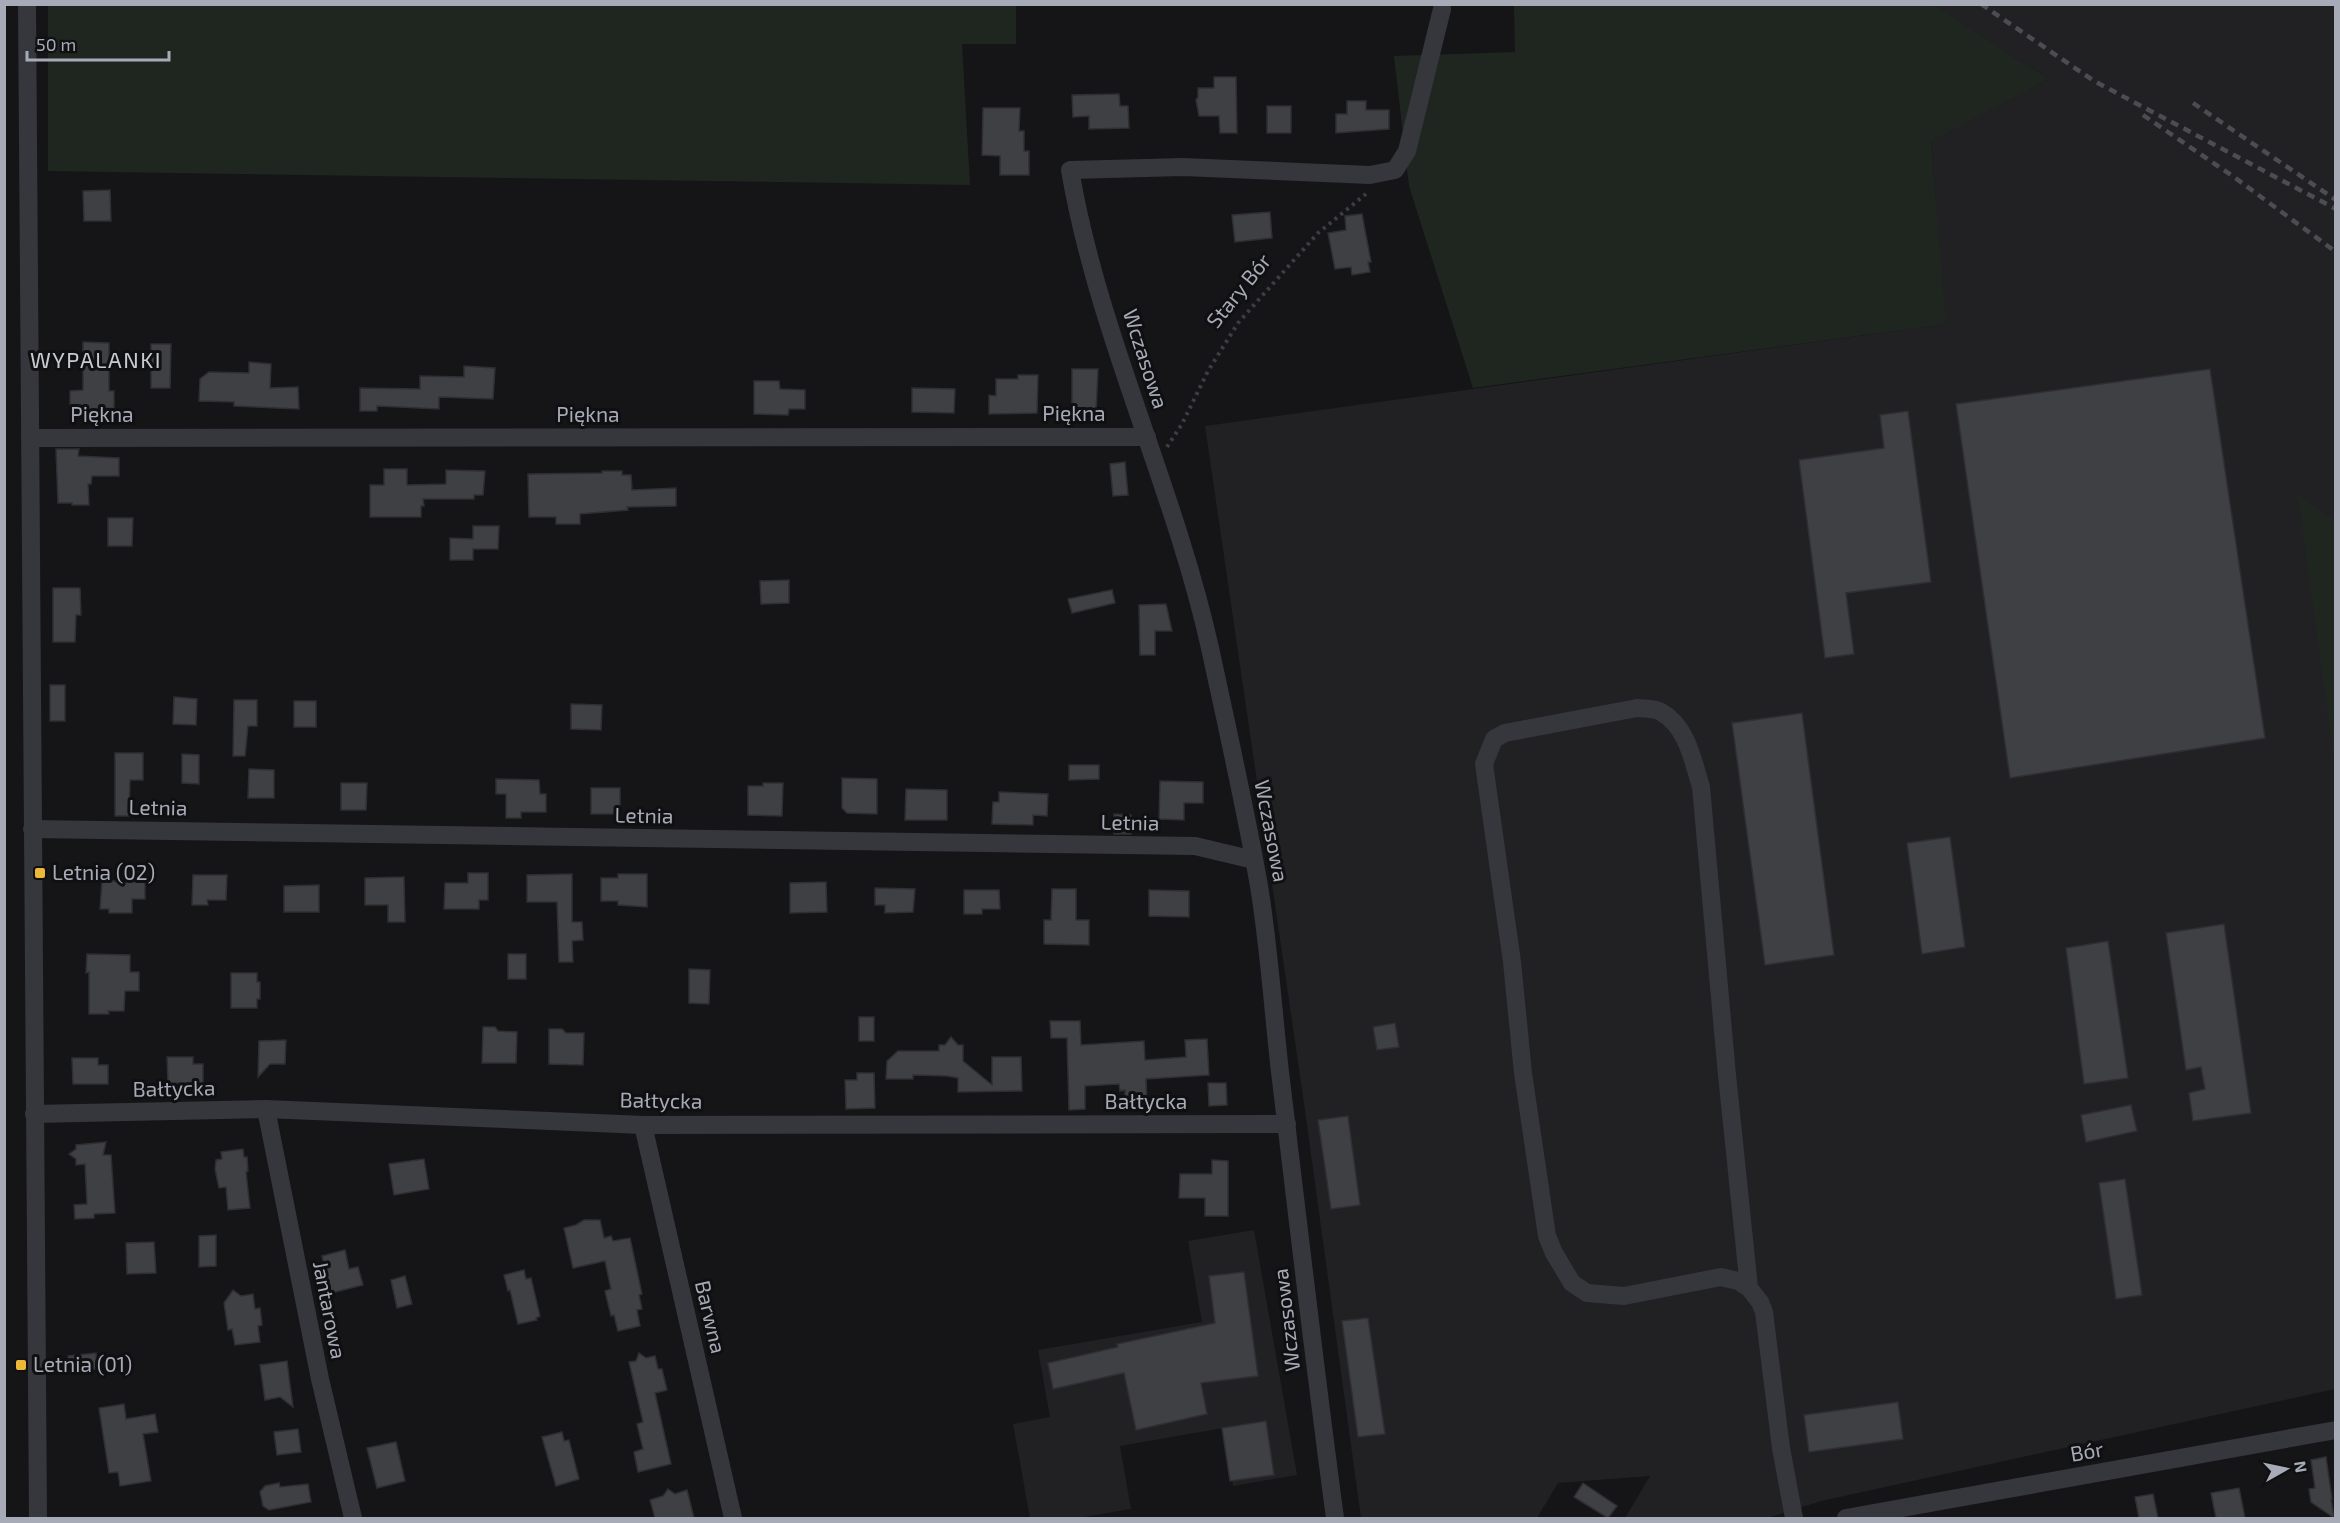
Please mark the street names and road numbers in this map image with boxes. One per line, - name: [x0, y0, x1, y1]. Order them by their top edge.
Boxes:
- street label: Stary Bór: [1200, 247, 1276, 332]
- street label: Wczasowa: [1119, 306, 1174, 412]
- street label: Piękna: [1042, 400, 1106, 425]
- street label: Piękna: [70, 401, 134, 426]
- street label: Piękna: [556, 401, 620, 426]
- street label: Wczasowa: [1250, 778, 1295, 884]
- street label: Letnia: [128, 793, 188, 820]
- street label: Letnia: [614, 801, 674, 828]
- street label: Letnia: [1100, 808, 1160, 835]
- street label: Bałtycka: [132, 1074, 216, 1101]
- street label: Bałtycka: [619, 1086, 703, 1113]
- street label: Bałtycka: [1105, 1088, 1187, 1113]
- street label: Jantarowa: [309, 1259, 352, 1361]
- street label: Wczasowa: [1267, 1267, 1304, 1373]
- street label: Barwna: [691, 1278, 732, 1356]
- street label: Bór: [2068, 1435, 2106, 1466]

